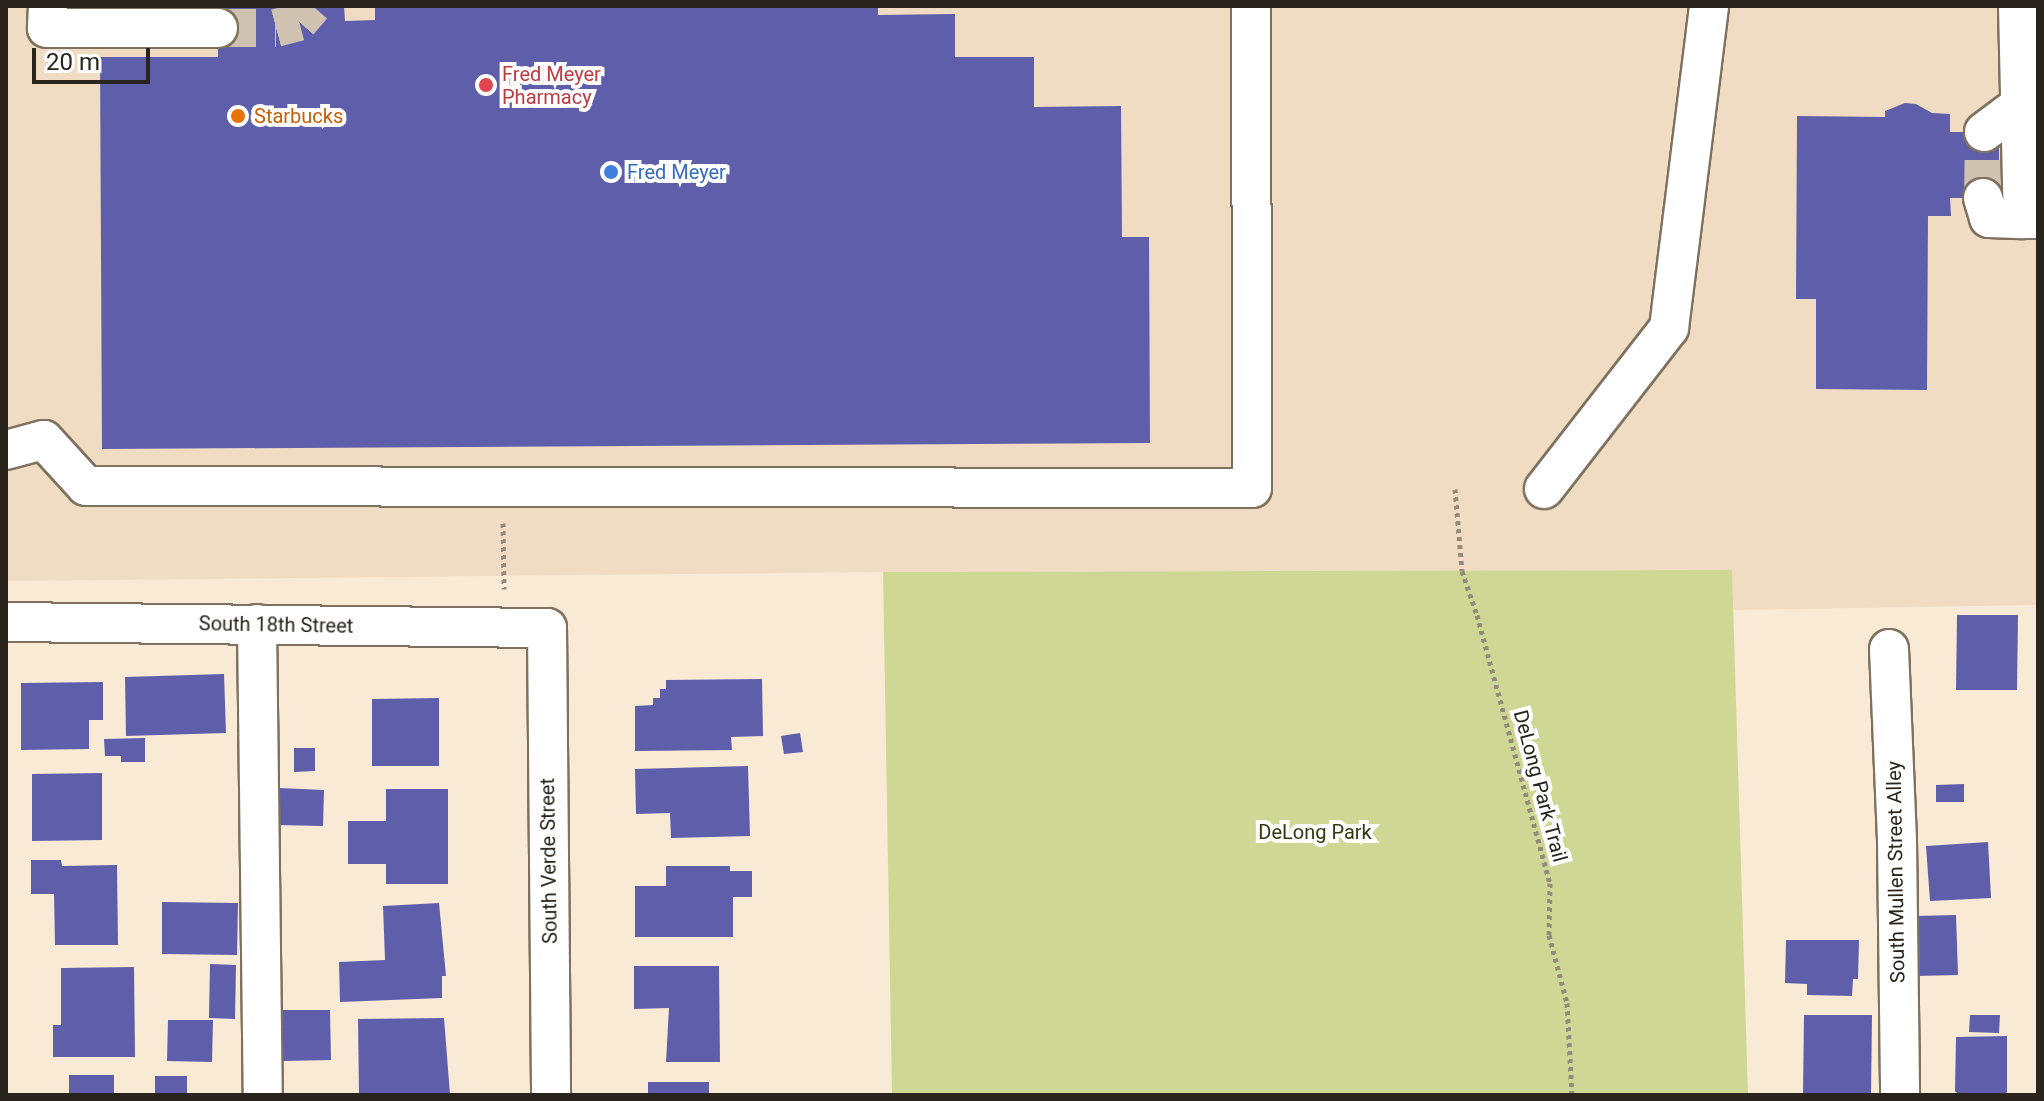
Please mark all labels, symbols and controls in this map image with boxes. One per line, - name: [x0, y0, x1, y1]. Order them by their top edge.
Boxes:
- scale bar: [36, 32, 154, 82]
- text: 20 m: [46, 48, 100, 76]
- place label: Fred Meyer Pharmacy: [502, 62, 601, 109]
- marker: Fred Meyer Pharmacy: [477, 76, 495, 94]
- place label: Starbucks: [254, 104, 343, 128]
- marker: Starbucks: [229, 107, 247, 125]
- place label: Fred Meyer: [627, 160, 726, 184]
- marker: Fred Meyer: [602, 163, 620, 181]
- street label: South 18th Street: [199, 612, 353, 638]
- street label: DeLong Park Trail: [1508, 707, 1572, 865]
- street label: South Mullen Street Alley: [1882, 761, 1910, 983]
- street label: South Verde Street: [536, 778, 562, 944]
- park label: DeLong Park: [1258, 820, 1372, 844]

